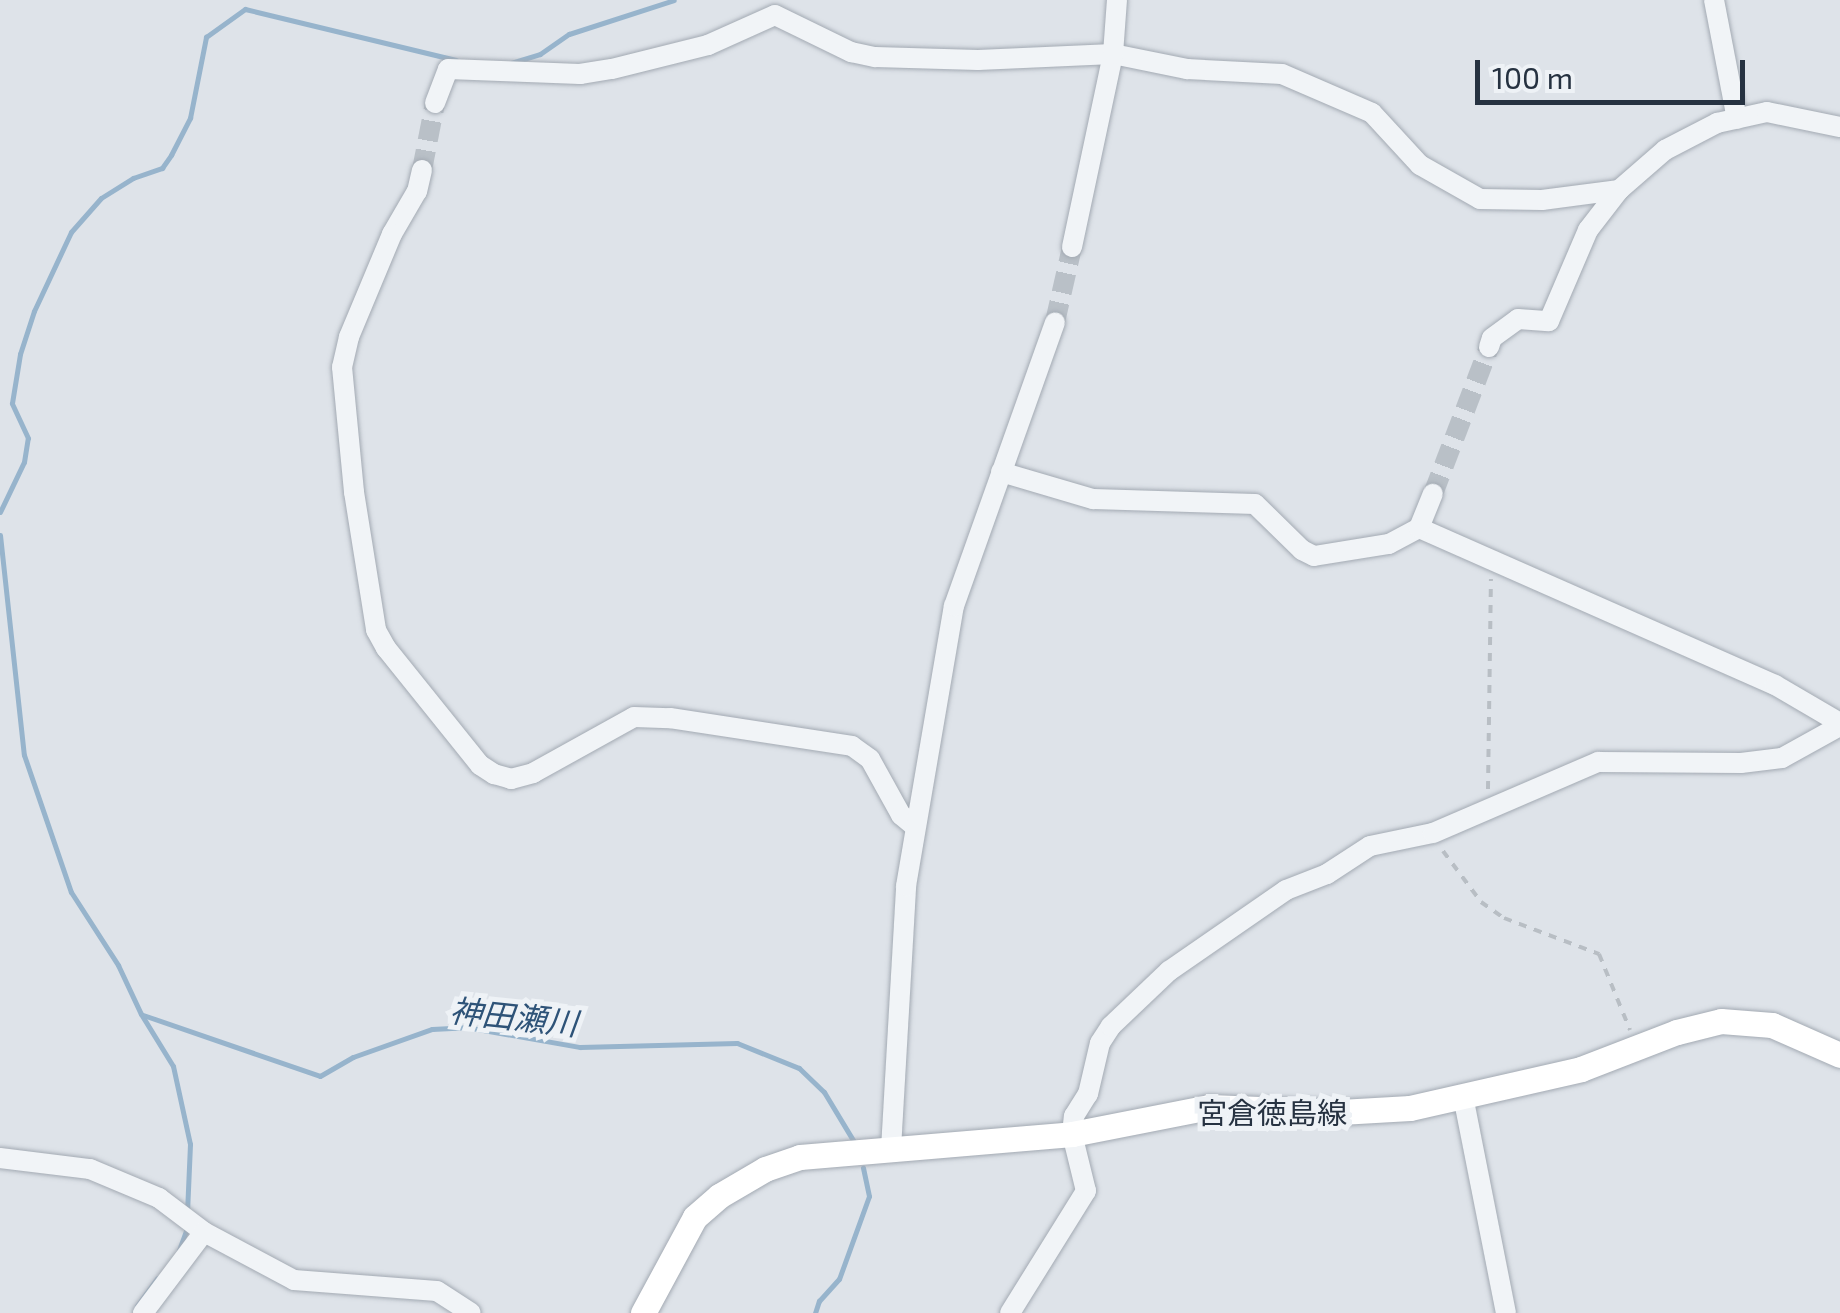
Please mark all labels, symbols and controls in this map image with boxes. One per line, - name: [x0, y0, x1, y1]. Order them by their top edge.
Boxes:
- scale bar: [1480, 40, 1750, 102]
- text: 100 m: [1492, 59, 1573, 95]
- water label: 神田瀬川: [448, 990, 580, 1042]
- street label: 宮倉徳島線: [1197, 1094, 1347, 1130]

